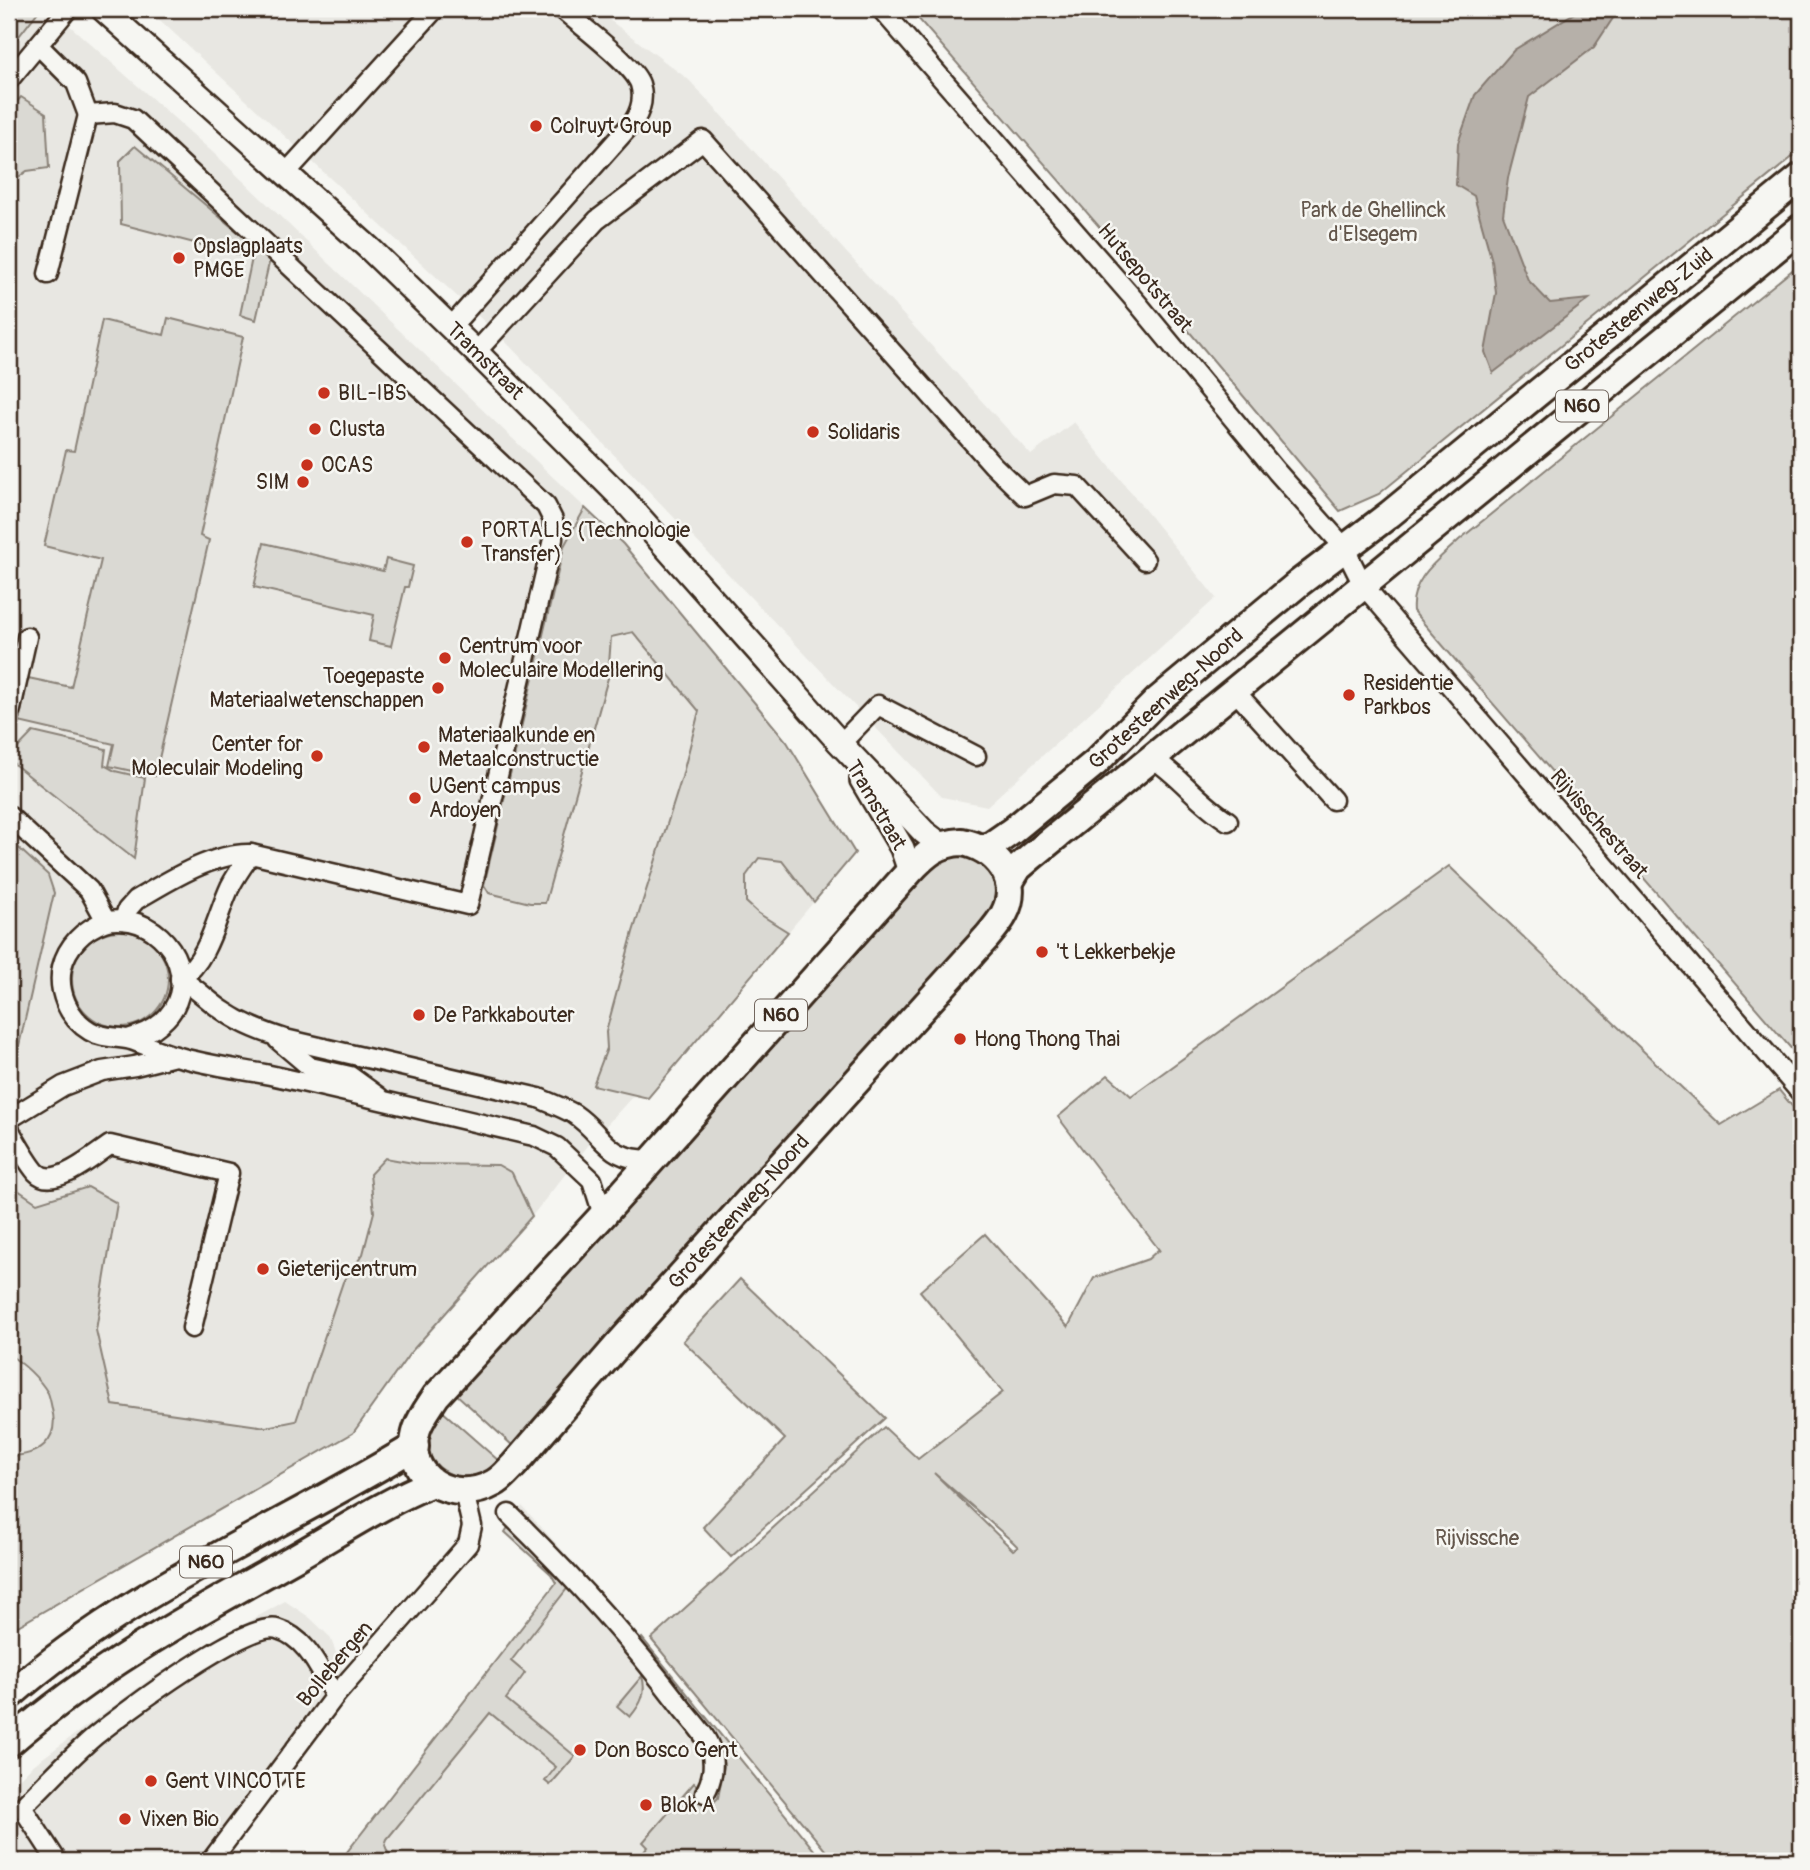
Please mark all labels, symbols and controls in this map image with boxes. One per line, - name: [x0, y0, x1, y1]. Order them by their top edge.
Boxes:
- place label: Colruyt Group: [550, 113, 672, 140]
- marker: Colruyt Group: [528, 118, 544, 134]
- park label: Park de Ghellinck d'Elsegem: [1300, 197, 1446, 248]
- street label: Hutsepotstraat: [1091, 218, 1199, 339]
- place label: Opslagplaats PMGE: [193, 233, 303, 284]
- street label: Grotesteenweg-Zuid: [1559, 242, 1719, 378]
- marker: Opslagplaats PMGE: [171, 250, 187, 266]
- street label: Tramstraat: [440, 316, 530, 406]
- place label: BIL-IBS: [338, 380, 407, 407]
- marker: BIL-IBS: [316, 385, 332, 401]
- road number: N60: [1556, 390, 1608, 422]
- place label: Clusta: [329, 416, 385, 443]
- place label: Solidaris: [827, 419, 901, 446]
- marker: Clusta: [307, 421, 323, 437]
- marker: Solidaris: [805, 424, 821, 440]
- place label: OCAS: [321, 452, 373, 479]
- marker: OCAS: [299, 457, 315, 473]
- place label: SIM: [256, 469, 289, 496]
- marker: SIM: [295, 474, 311, 490]
- place label: PORTALIS (Technologie Transfer): [481, 517, 691, 568]
- marker: PORTALIS (Technologie Transfer): [459, 534, 475, 550]
- street label: Grotesteenweg-Noord: [1083, 622, 1249, 776]
- place label: Centrum voor Moleculaire Modellering: [459, 633, 664, 684]
- marker: Centrum voor Moleculaire Modellering: [437, 650, 453, 666]
- place label: Toegepaste Materiaalwetenschappen: [209, 663, 425, 714]
- place label: Residentie Parkbos: [1363, 670, 1454, 721]
- marker: Toegepaste Materiaalwetenschappen: [430, 680, 446, 696]
- marker: Residentie Parkbos: [1341, 687, 1357, 703]
- place label: Materiaalkunde en Metaalconstructie: [438, 722, 599, 773]
- place label: Center for Moleculair Modeling: [131, 731, 303, 782]
- marker: Materiaalkunde en Metaalconstructie: [416, 739, 432, 755]
- marker: Center for Moleculair Modeling: [309, 748, 325, 764]
- street label: Tramstraat: [839, 755, 913, 855]
- street label: Rijvisschestraat: [1544, 764, 1654, 885]
- place label: UGent campus Ardoyen: [429, 773, 561, 824]
- marker: UGent campus Ardoyen: [407, 790, 423, 806]
- place label: 't Lekkerbekje: [1056, 939, 1176, 966]
- marker: 't Lekkerbekje: [1034, 944, 1050, 960]
- road number: N60: [755, 1000, 807, 1030]
- place label: De Parkkabouter: [433, 1002, 575, 1029]
- marker: De Parkkabouter: [411, 1007, 427, 1023]
- place label: Hong Thong Thai: [974, 1026, 1120, 1053]
- marker: Hong Thong Thai: [952, 1031, 968, 1047]
- street label: Grotesteenweg-Noord: [662, 1129, 816, 1295]
- place label: Gieterijcentrum: [277, 1256, 417, 1283]
- marker: Gieterijcentrum: [255, 1261, 271, 1277]
- park label: Rijvissche: [1435, 1525, 1520, 1552]
- road number: N60: [180, 1546, 232, 1578]
- street label: Bollebergen: [291, 1615, 379, 1713]
- place label: Don Bosco Gent: [594, 1737, 738, 1764]
- marker: Don Bosco Gent: [572, 1742, 588, 1758]
- place label: Gent VINCOTTE: [165, 1768, 306, 1795]
- marker: Gent VINCOTTE: [143, 1773, 159, 1789]
- place label: Blok A: [660, 1792, 715, 1819]
- marker: Blok A: [638, 1797, 654, 1813]
- place label: Vixen Bio: [139, 1806, 219, 1833]
- marker: Vixen Bio: [117, 1811, 133, 1827]

